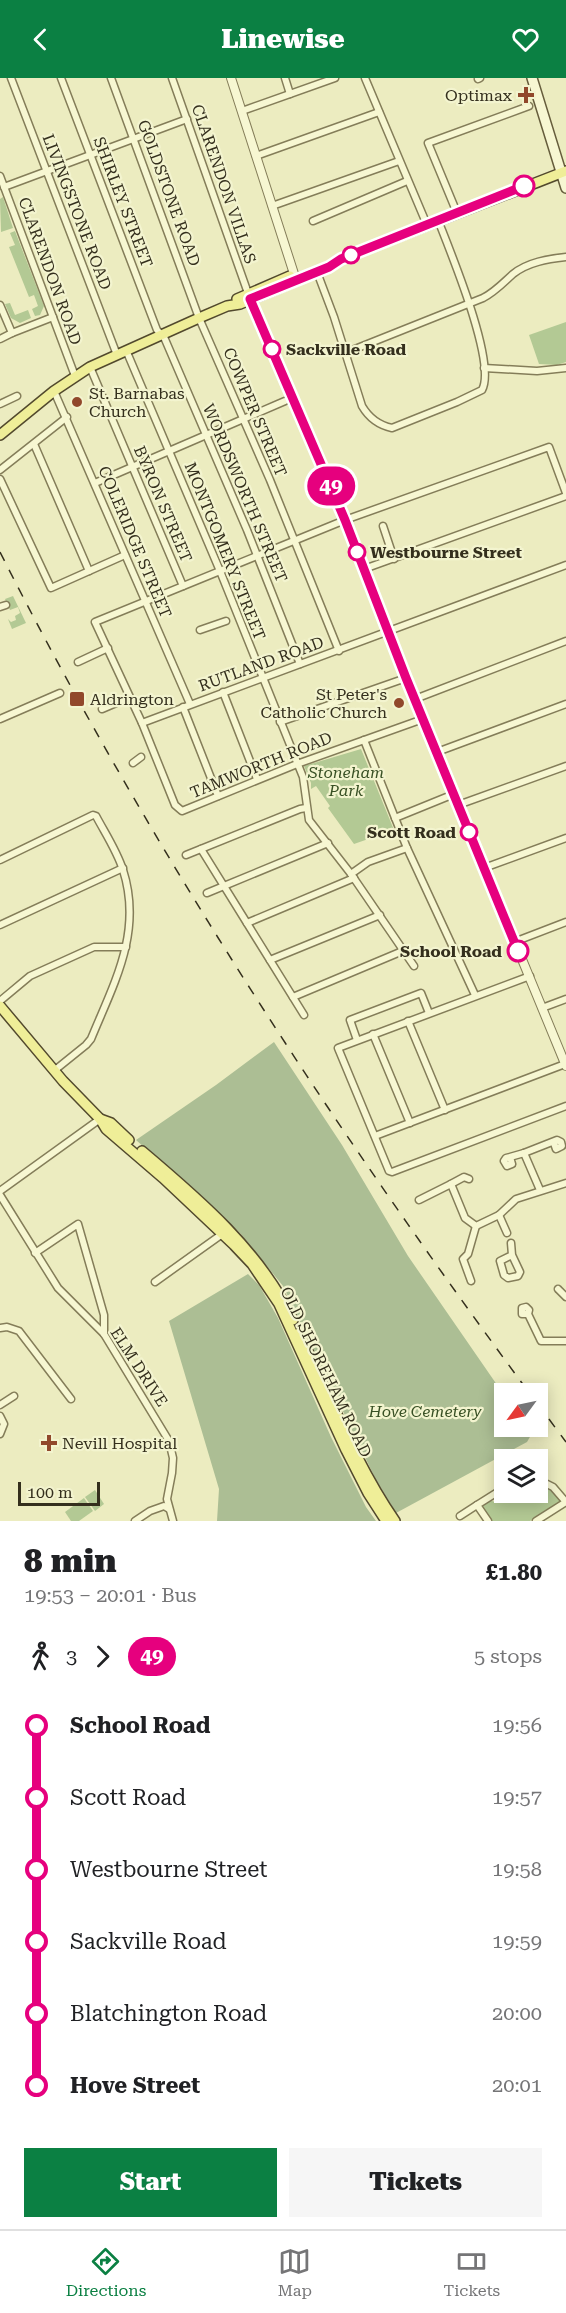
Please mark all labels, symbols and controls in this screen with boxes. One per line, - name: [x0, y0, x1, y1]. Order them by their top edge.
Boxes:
- icon: back: [24, 23, 57, 56]
- text: Linewise: [221, 23, 345, 55]
- icon: heart: [509, 23, 542, 56]
- place label: Optimax: [445, 86, 513, 105]
- marker: Optimax: [517, 86, 535, 104]
- street label: CLARENDON VILLAS: [188, 102, 260, 266]
- street label: GOLDSTONE ROAD: [134, 117, 204, 269]
- street label: LIVINGSTONE ROAD: [39, 131, 115, 293]
- street label: SHIRLEY STREET: [89, 134, 157, 270]
- unlabelled marker: [513, 175, 535, 197]
- street label: CLARENDON ROAD: [14, 195, 86, 347]
- unlabelled marker: [342, 246, 360, 264]
- marker: Sackville Road: [263, 340, 281, 358]
- place label: Sackville Road: [286, 340, 406, 359]
- street label: COWPER STREET: [219, 345, 291, 480]
- place label: St. Barnabas Church: [89, 384, 185, 421]
- marker: St. Barnabas Church: [70, 395, 84, 409]
- street label: WORDSWORTH STREET: [199, 401, 291, 585]
- street label: BYRON STREET: [130, 443, 196, 565]
- street label: MONTGOMERY STREET: [181, 459, 269, 643]
- street label: COLERIDGE STREET: [94, 463, 176, 621]
- line badge: 49: [304, 466, 358, 506]
- text: 49: [319, 474, 343, 498]
- marker: Westbourne Street: [348, 543, 366, 561]
- place label: Westbourne Street: [370, 543, 522, 562]
- street label: RUTLAND ROAD: [196, 633, 326, 695]
- place label: St Peter's Catholic Church: [261, 685, 387, 722]
- marker: Aldrington: [68, 690, 86, 708]
- place label: Aldrington: [90, 690, 174, 709]
- marker: St Peter's Catholic Church: [392, 696, 406, 710]
- street label: TAMWORTH ROAD: [187, 728, 335, 802]
- park label: Stoneham Park: [307, 763, 384, 800]
- place label: Scott Road: [367, 823, 456, 842]
- marker: Scott Road: [460, 823, 478, 841]
- marker: School Road: [507, 940, 529, 962]
- place label: School Road: [400, 942, 502, 961]
- street label: OLD SHOREHAM ROAD: [276, 1284, 376, 1460]
- street label: ELM DRIVE: [106, 1324, 172, 1410]
- north arrow: [494, 1383, 548, 1437]
- map controls: [494, 1383, 548, 1503]
- park label: Hove Cemetery: [367, 1402, 482, 1421]
- marker: Nevill Hospital: [40, 1434, 58, 1452]
- place label: Nevill Hospital: [62, 1434, 177, 1453]
- button: layers: [494, 1449, 548, 1503]
- scale bar: [18, 1479, 100, 1506]
- text: 100 m: [27, 1483, 73, 1502]
- text: 8 min: [24, 1541, 117, 1580]
- text: £1.80: [486, 1560, 542, 1585]
- text: 19:53 – 20:01 · Bus: [24, 1583, 196, 1607]
- icon: walk: [24, 1640, 57, 1673]
- icon: forward: [86, 1640, 119, 1673]
- text: 3: [66, 1644, 77, 1668]
- text: 49: [140, 1644, 164, 1668]
- text: 5 stops: [474, 1644, 542, 1668]
- text: School Road: [70, 1713, 210, 1738]
- text: 19:56: [492, 1713, 542, 1737]
- text: Scott Road: [70, 1785, 186, 1810]
- text: 19:57: [492, 1785, 542, 1809]
- text: Westbourne Street: [70, 1857, 268, 1882]
- text: 19:58: [492, 1857, 542, 1881]
- text: Sackville Road: [70, 1929, 227, 1954]
- text: 19:59: [492, 1929, 542, 1953]
- text: Blatchington Road: [70, 2001, 267, 2026]
- text: 20:00: [492, 2001, 542, 2025]
- text: Hove Street: [70, 2073, 200, 2098]
- text: 20:01: [492, 2073, 542, 2097]
- button: Start: [24, 2148, 277, 2217]
- button: Tickets: [289, 2148, 542, 2217]
- tab: Directions: [66, 2245, 146, 2300]
- tab: Map: [278, 2245, 312, 2300]
- tab: Tickets: [443, 2245, 500, 2300]

